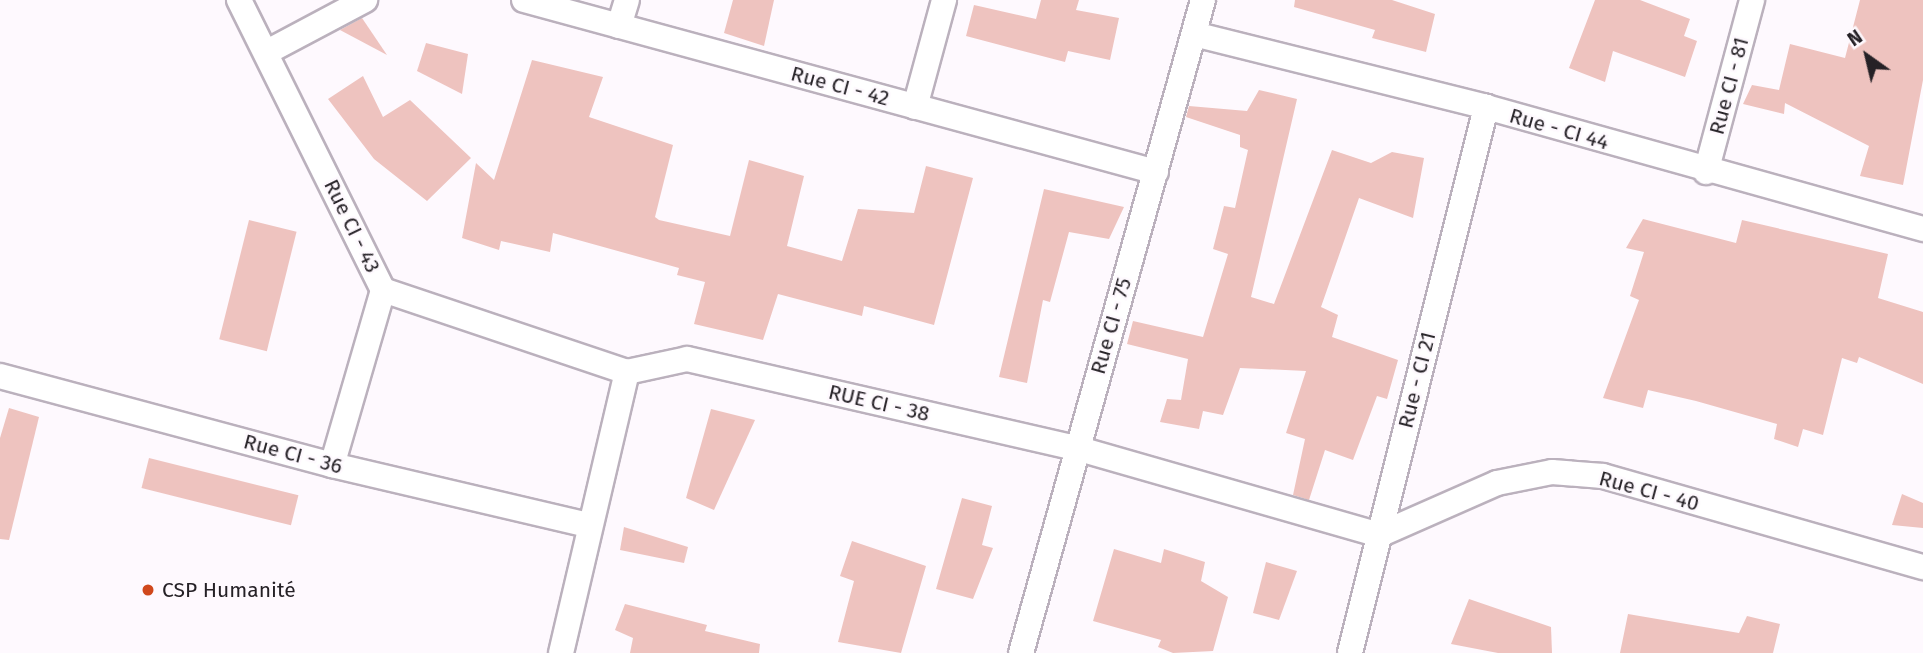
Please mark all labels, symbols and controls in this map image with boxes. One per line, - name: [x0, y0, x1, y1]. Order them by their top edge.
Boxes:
- north arrow: [1832, 21, 1902, 91]
- text: N: [1843, 25, 1867, 51]
- street label: Rue CI - 81: [1704, 35, 1754, 137]
- street label: Rue CI - 42: [788, 61, 892, 111]
- street label: Rue - CI 44: [1507, 103, 1611, 155]
- street label: Rue CI - 43: [319, 175, 385, 277]
- street label: Rue CI - 75: [1085, 275, 1137, 377]
- street label: Rue - CI 21: [1393, 329, 1441, 431]
- street label: RUE CI - 38: [826, 379, 932, 427]
- street label: Rue CI - 36: [241, 429, 345, 479]
- street label: Rue CI - 40: [1596, 466, 1702, 516]
- place label: CSP Humanité: [162, 577, 296, 603]
- marker: CSP Humanité: [140, 582, 156, 598]

